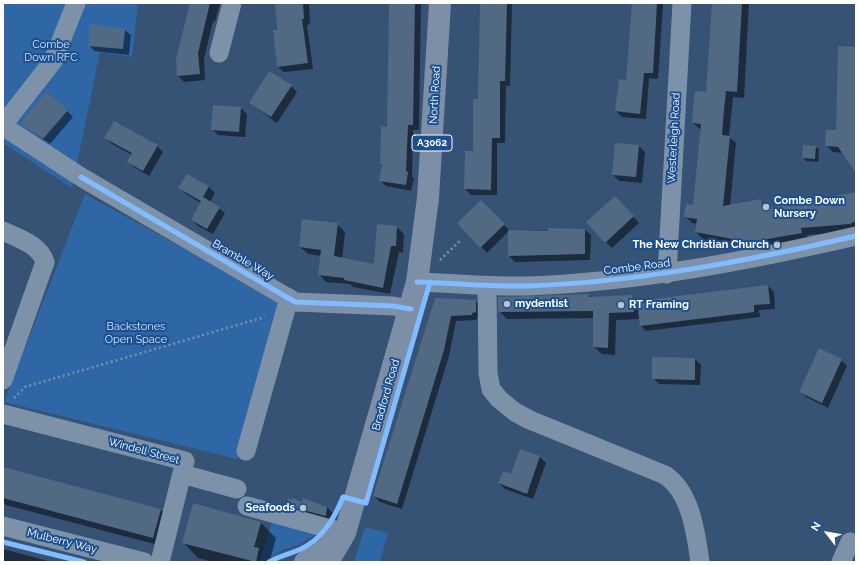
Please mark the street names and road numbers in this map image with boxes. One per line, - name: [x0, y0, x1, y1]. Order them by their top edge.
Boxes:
- street label: North Road: [427, 66, 443, 124]
- street label: Westerleigh Road: [665, 92, 683, 184]
- road number: A3062: [412, 135, 452, 151]
- street label: Bramble Way: [210, 237, 276, 283]
- street label: Combe Road: [603, 256, 671, 278]
- street label: Bradford Road: [369, 358, 403, 432]
- street label: Windell Street: [107, 435, 181, 467]
- street label: Mulberry Way: [26, 526, 98, 556]

